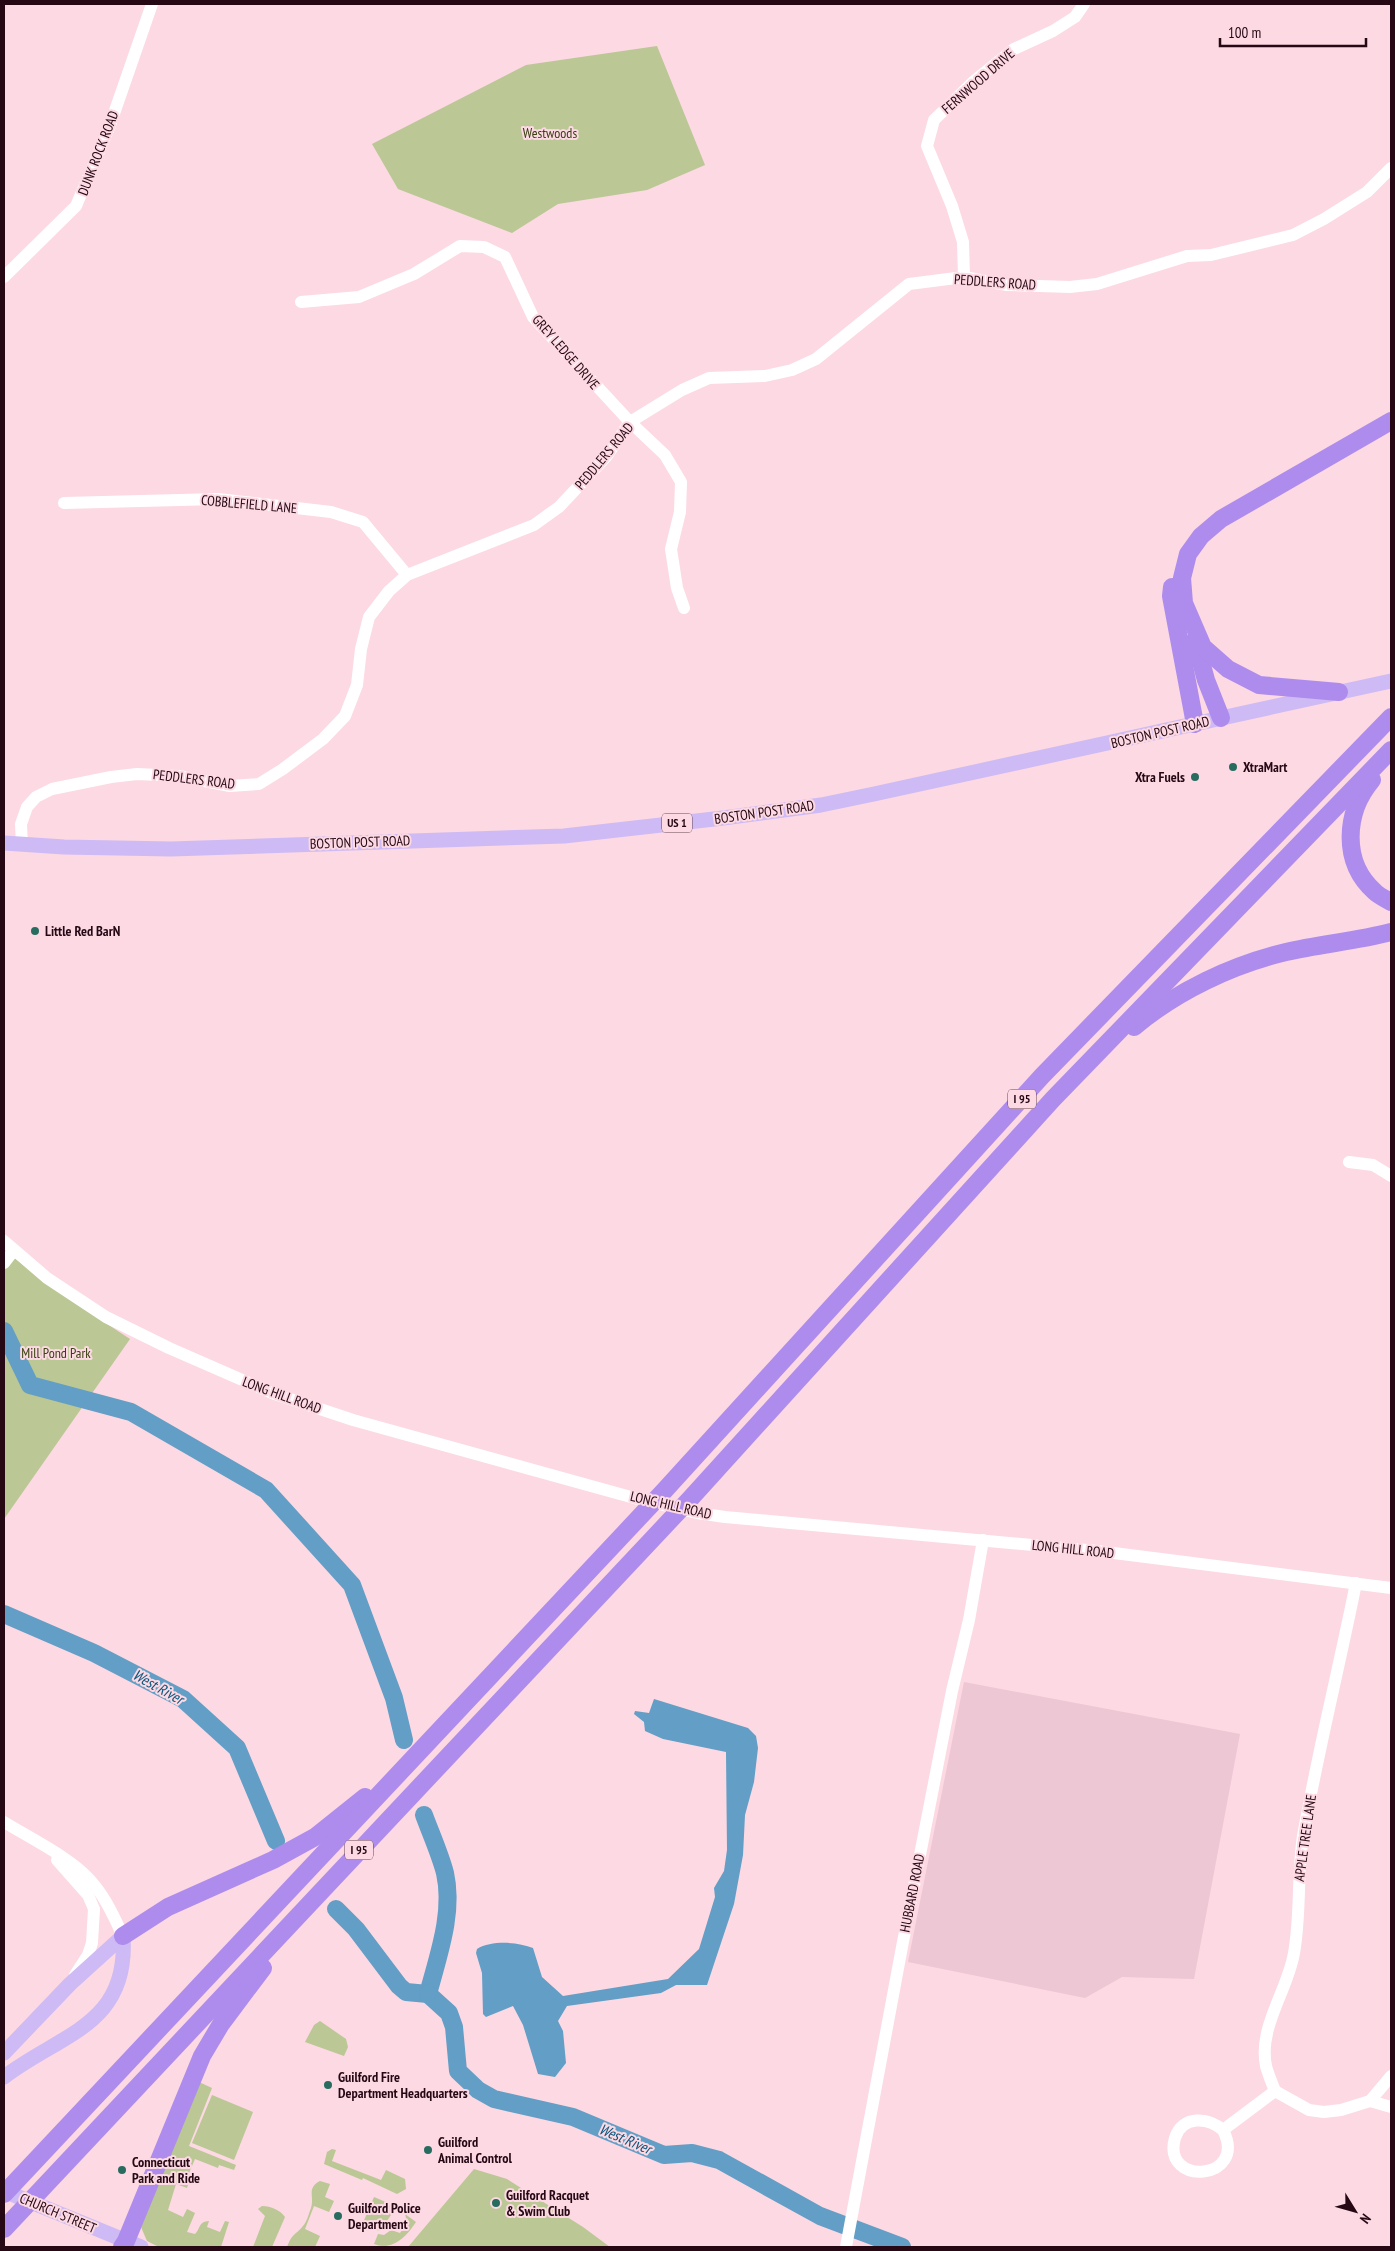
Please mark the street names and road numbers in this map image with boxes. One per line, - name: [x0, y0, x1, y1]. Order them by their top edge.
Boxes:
- street label: FERNWOOD DRIVE: [938, 44, 1018, 118]
- street label: DUNK ROCK ROAD: [74, 108, 122, 198]
- street label: PEDDLERS ROAD: [953, 270, 1037, 294]
- street label: GREY LEDGE DRIVE: [529, 311, 603, 393]
- street label: PEDDLERS ROAD: [571, 419, 637, 493]
- street label: COBBLEFIELD LANE: [200, 491, 298, 517]
- street label: BOSTON POST ROAD: [1109, 712, 1211, 752]
- street label: PEDDLERS ROAD: [152, 765, 236, 793]
- street label: BOSTON POST ROAD: [713, 796, 815, 828]
- road number: US 1: [662, 814, 692, 832]
- street label: BOSTON POST ROAD: [309, 831, 411, 853]
- road number: I 95: [1008, 1090, 1036, 1108]
- street label: LONG HILL ROAD: [240, 1372, 324, 1418]
- street label: LONG HILL ROAD: [629, 1487, 713, 1523]
- street label: LONG HILL ROAD: [1031, 1536, 1115, 1562]
- street label: APPLE TREE LANE: [1290, 1793, 1320, 1883]
- road number: I 95: [345, 1840, 373, 1860]
- street label: HUBBARD ROAD: [896, 1852, 928, 1934]
- street label: CHURCH STREET: [17, 2189, 100, 2238]

